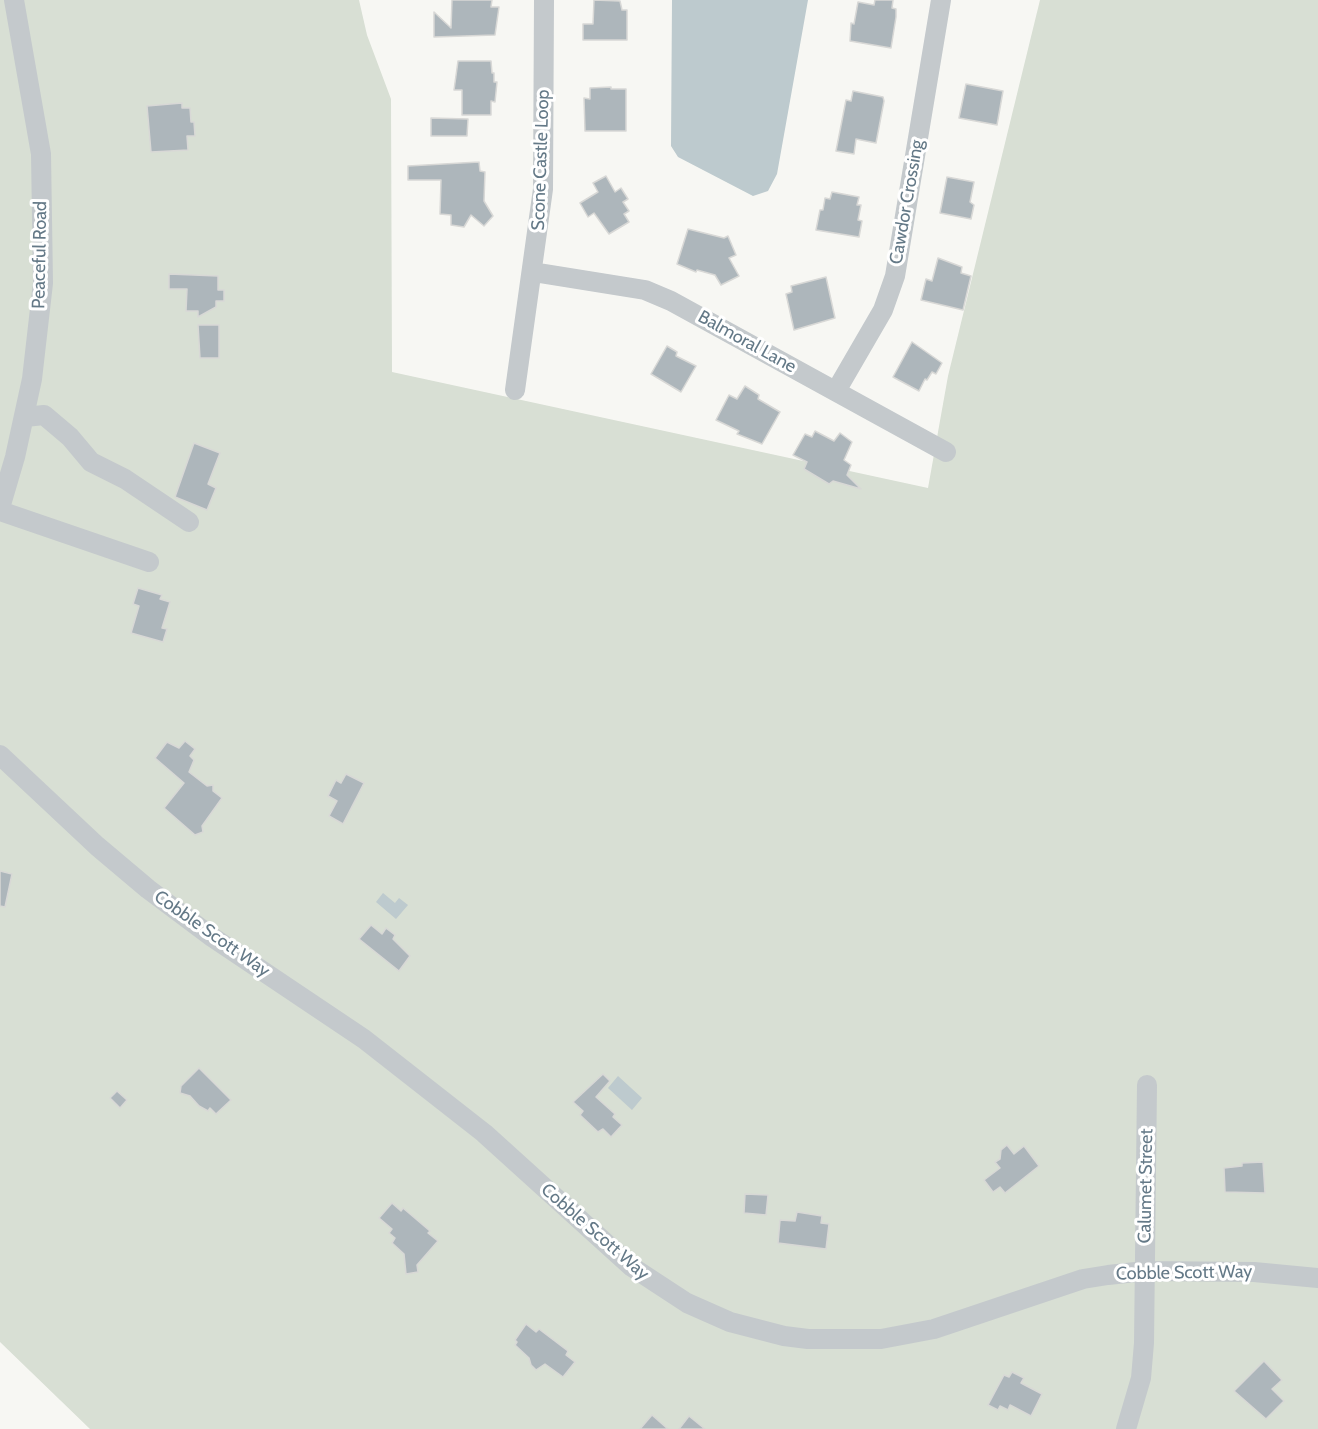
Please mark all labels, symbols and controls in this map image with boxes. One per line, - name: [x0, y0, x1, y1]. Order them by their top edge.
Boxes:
- street label: Scone Castle Loop: [528, 89, 554, 231]
- street label: Cawdor Crossing: [885, 138, 929, 266]
- street label: Peaceful Road: [28, 201, 52, 309]
- street label: Balmoral Lane: [694, 306, 800, 378]
- street label: Cobble Scott Way: [150, 886, 274, 982]
- street label: Calumet Street: [1134, 1128, 1158, 1244]
- street label: Cobble Scott Way: [536, 1179, 654, 1285]
- street label: Cobble Scott Way: [1116, 1261, 1252, 1285]

